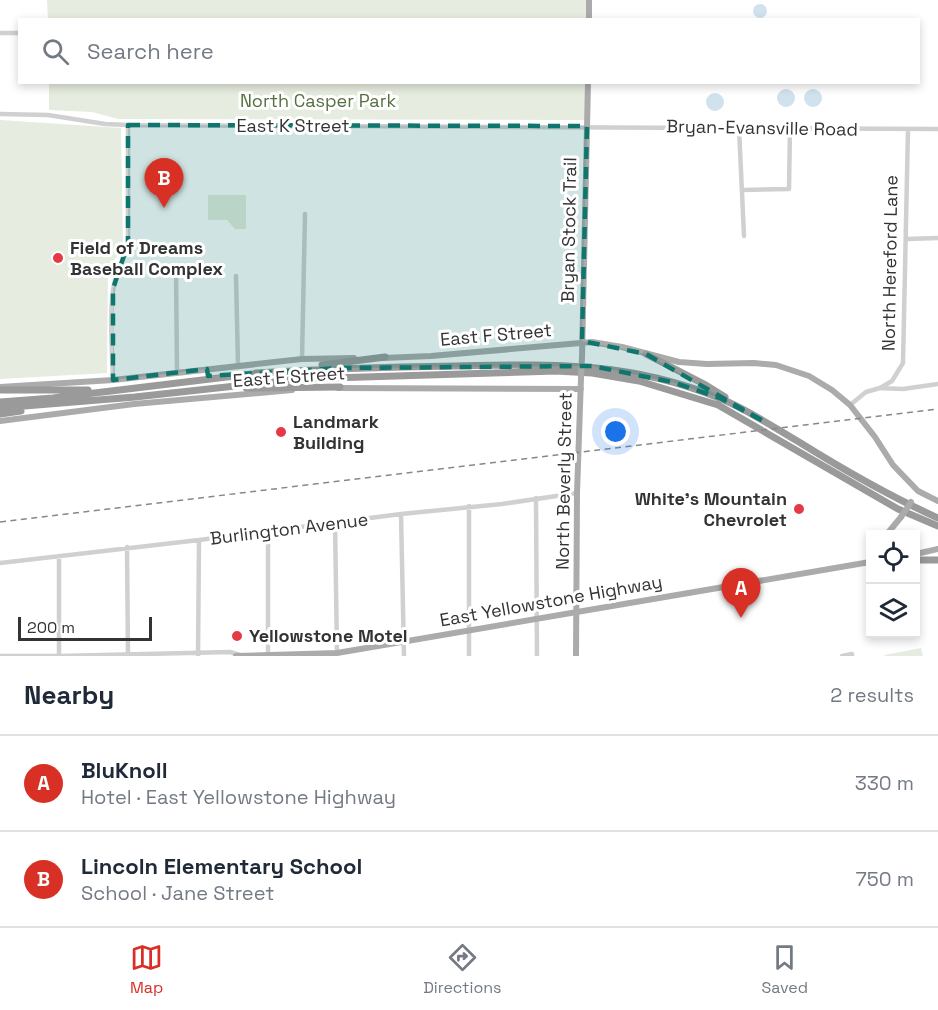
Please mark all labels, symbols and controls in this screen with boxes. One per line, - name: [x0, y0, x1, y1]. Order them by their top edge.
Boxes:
- search box: [18, 18, 920, 84]
- icon: search: [39, 35, 72, 68]
- text: Search here: [87, 37, 214, 65]
- park label: North Casper Park: [240, 89, 396, 112]
- street label: East K Street: [236, 114, 350, 137]
- street label: Bryan-Evansville Road: [666, 114, 858, 141]
- street label: Bryan Stock Trail: [556, 157, 581, 303]
- pin: B: [144, 158, 184, 208]
- street label: North Hereford Lane: [876, 175, 903, 351]
- place label: Field of Dreams Baseball Complex: [70, 236, 223, 280]
- marker: Field of Dreams Baseball Complex: [51, 251, 65, 265]
- street label: East F Street: [439, 318, 553, 351]
- street label: East E Street: [232, 361, 346, 392]
- street label: North Beverly Street: [550, 392, 577, 570]
- place label: Landmark Building: [293, 410, 379, 454]
- your location: [601, 417, 630, 446]
- marker: Landmark Building: [274, 425, 288, 439]
- place label: White's Mountain Chevrolet: [635, 487, 787, 531]
- marker: White's Mountain Chevrolet: [792, 502, 806, 516]
- street label: Burlington Avenue: [209, 507, 369, 550]
- map controls: [866, 530, 920, 638]
- button: locate: [866, 530, 920, 584]
- pin: A: [722, 568, 760, 618]
- street label: East Yellowstone Highway: [438, 570, 664, 631]
- button: layers: [866, 584, 920, 638]
- scale bar: [18, 614, 152, 642]
- text: 200 m: [27, 617, 75, 638]
- place label: Yellowstone Motel: [249, 624, 408, 647]
- marker: Yellowstone Motel: [230, 629, 244, 643]
- text: Nearby: [24, 678, 114, 712]
- text: 2 results: [830, 682, 914, 708]
- text: BluKnoll: [81, 756, 168, 784]
- text: A: [37, 770, 50, 796]
- text: 330 m: [855, 770, 914, 796]
- text: Hotel · East Yellowstone Highway: [81, 784, 396, 810]
- text: Lincoln Elementary School: [81, 852, 362, 880]
- text: B: [37, 866, 50, 892]
- text: 750 m: [856, 866, 914, 892]
- text: School · Jane Street: [81, 880, 274, 906]
- tab: Map: [130, 941, 163, 998]
- tab: Directions: [423, 941, 502, 998]
- tab: Saved: [761, 941, 808, 998]

